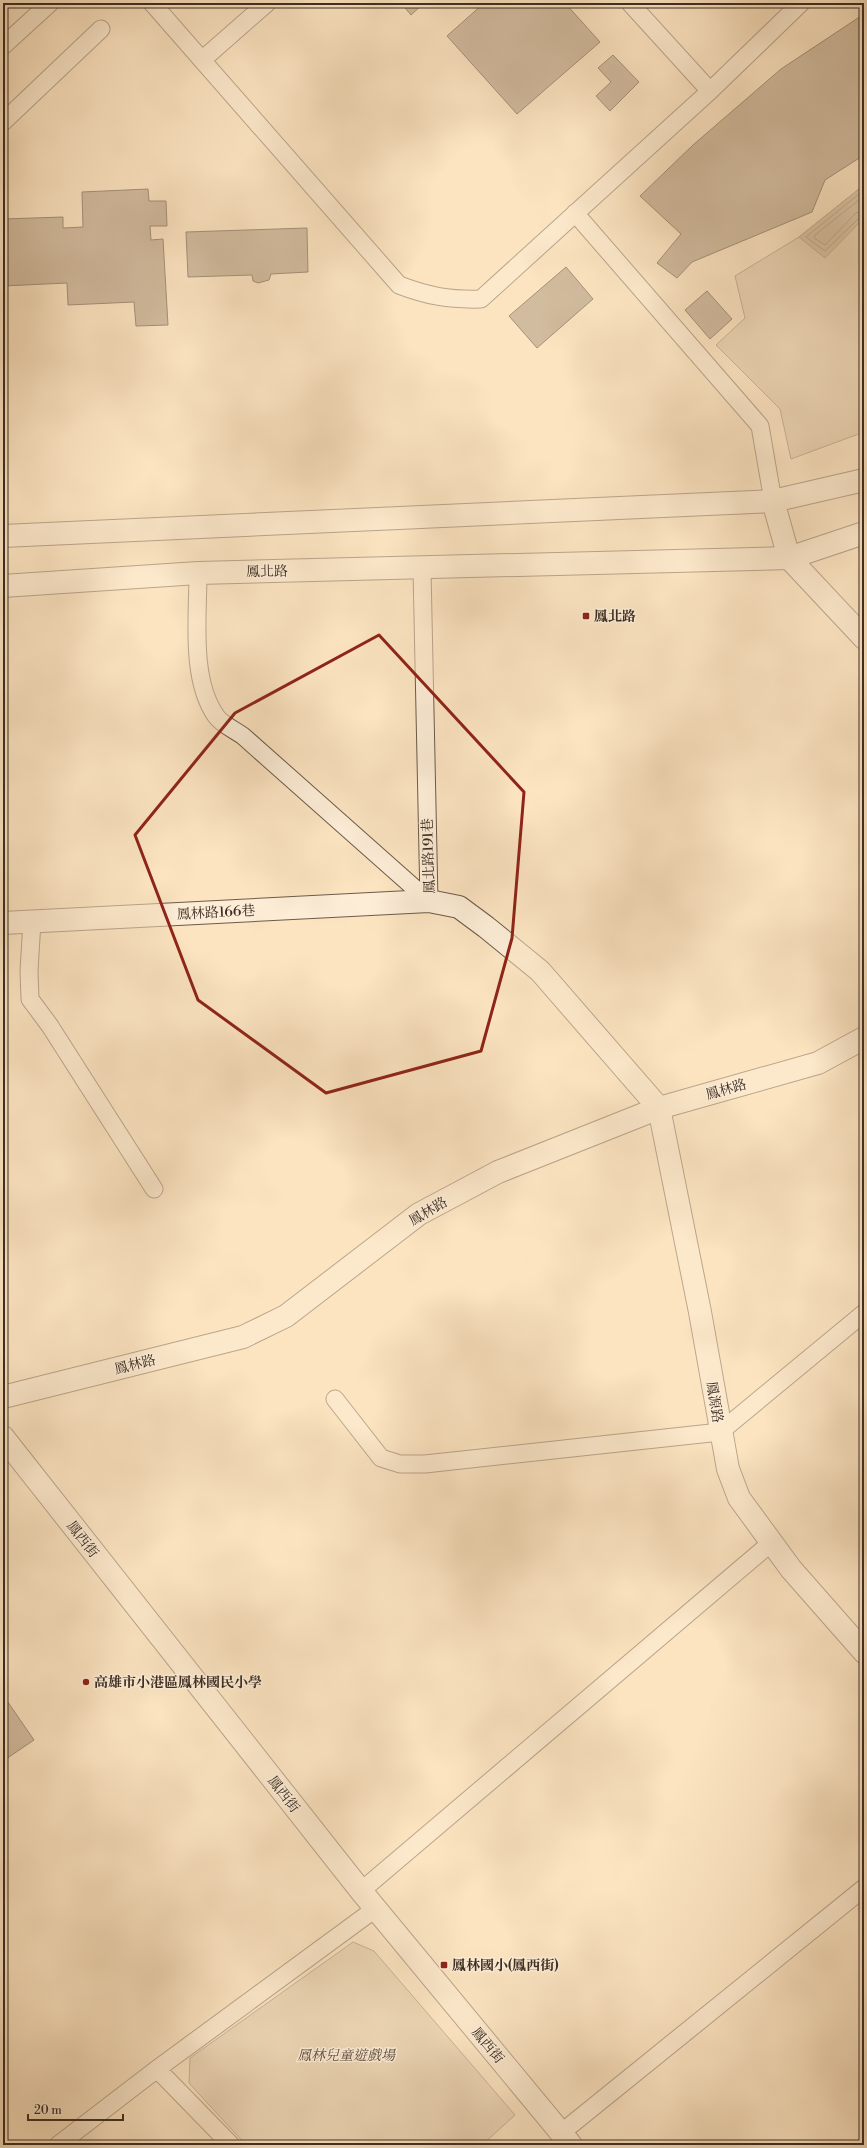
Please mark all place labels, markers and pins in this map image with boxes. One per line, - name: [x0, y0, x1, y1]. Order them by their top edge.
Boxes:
- place label: 鳳北路: [594, 608, 636, 626]
- marker: 鳳北路: [581, 611, 591, 621]
- place label: 高雄市小港區鳳林國民小學: [94, 1674, 262, 1692]
- marker: 高雄市小港區鳳林國民小學: [81, 1677, 91, 1687]
- place label: 鳳林國小(鳳西街): [452, 1957, 559, 1975]
- marker: 鳳林國小(鳳西街): [439, 1960, 449, 1970]

